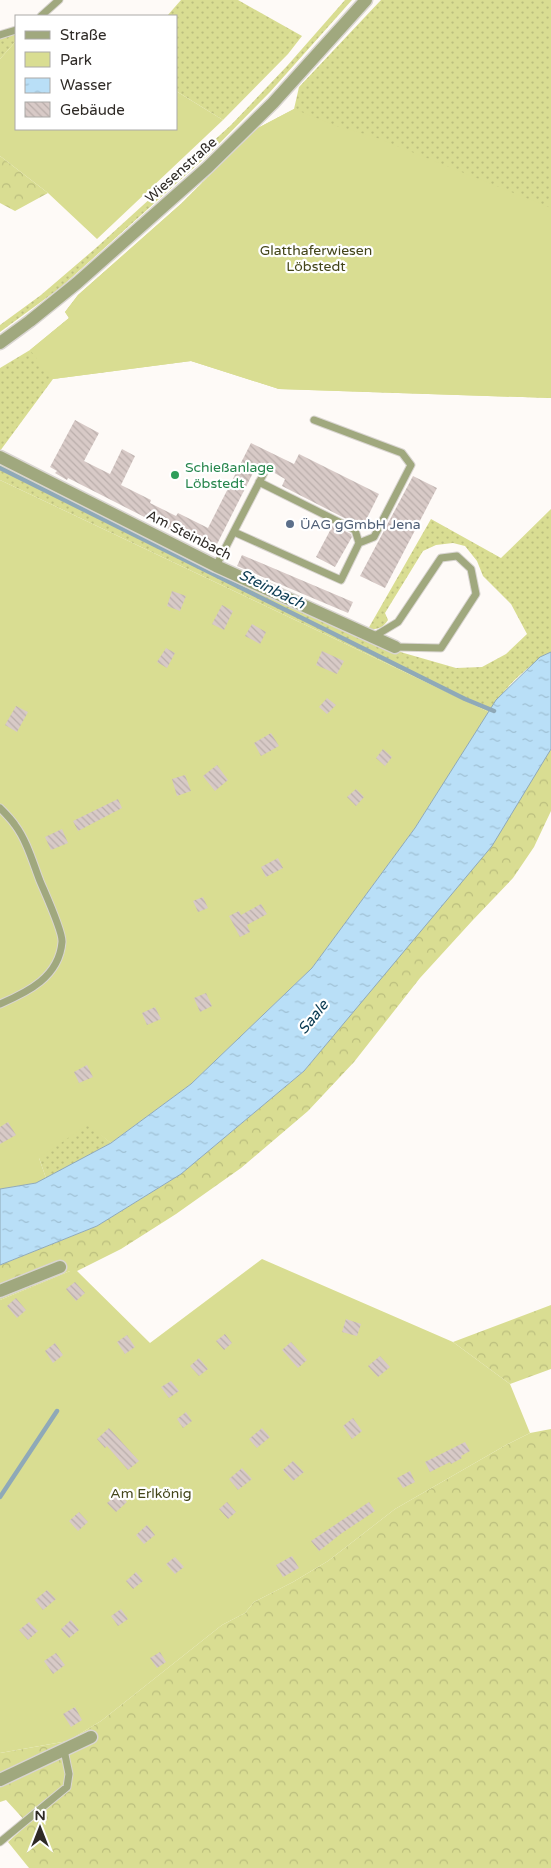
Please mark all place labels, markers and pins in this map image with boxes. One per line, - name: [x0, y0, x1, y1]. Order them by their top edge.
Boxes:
- place label: Schießanlage Löbstedt: [185, 459, 274, 492]
- marker: Schießanlage Löbstedt: [169, 469, 181, 481]
- place label: ÜAG gGmbH Jena: [300, 516, 421, 533]
- marker: ÜAG gGmbH Jena: [284, 518, 296, 530]

